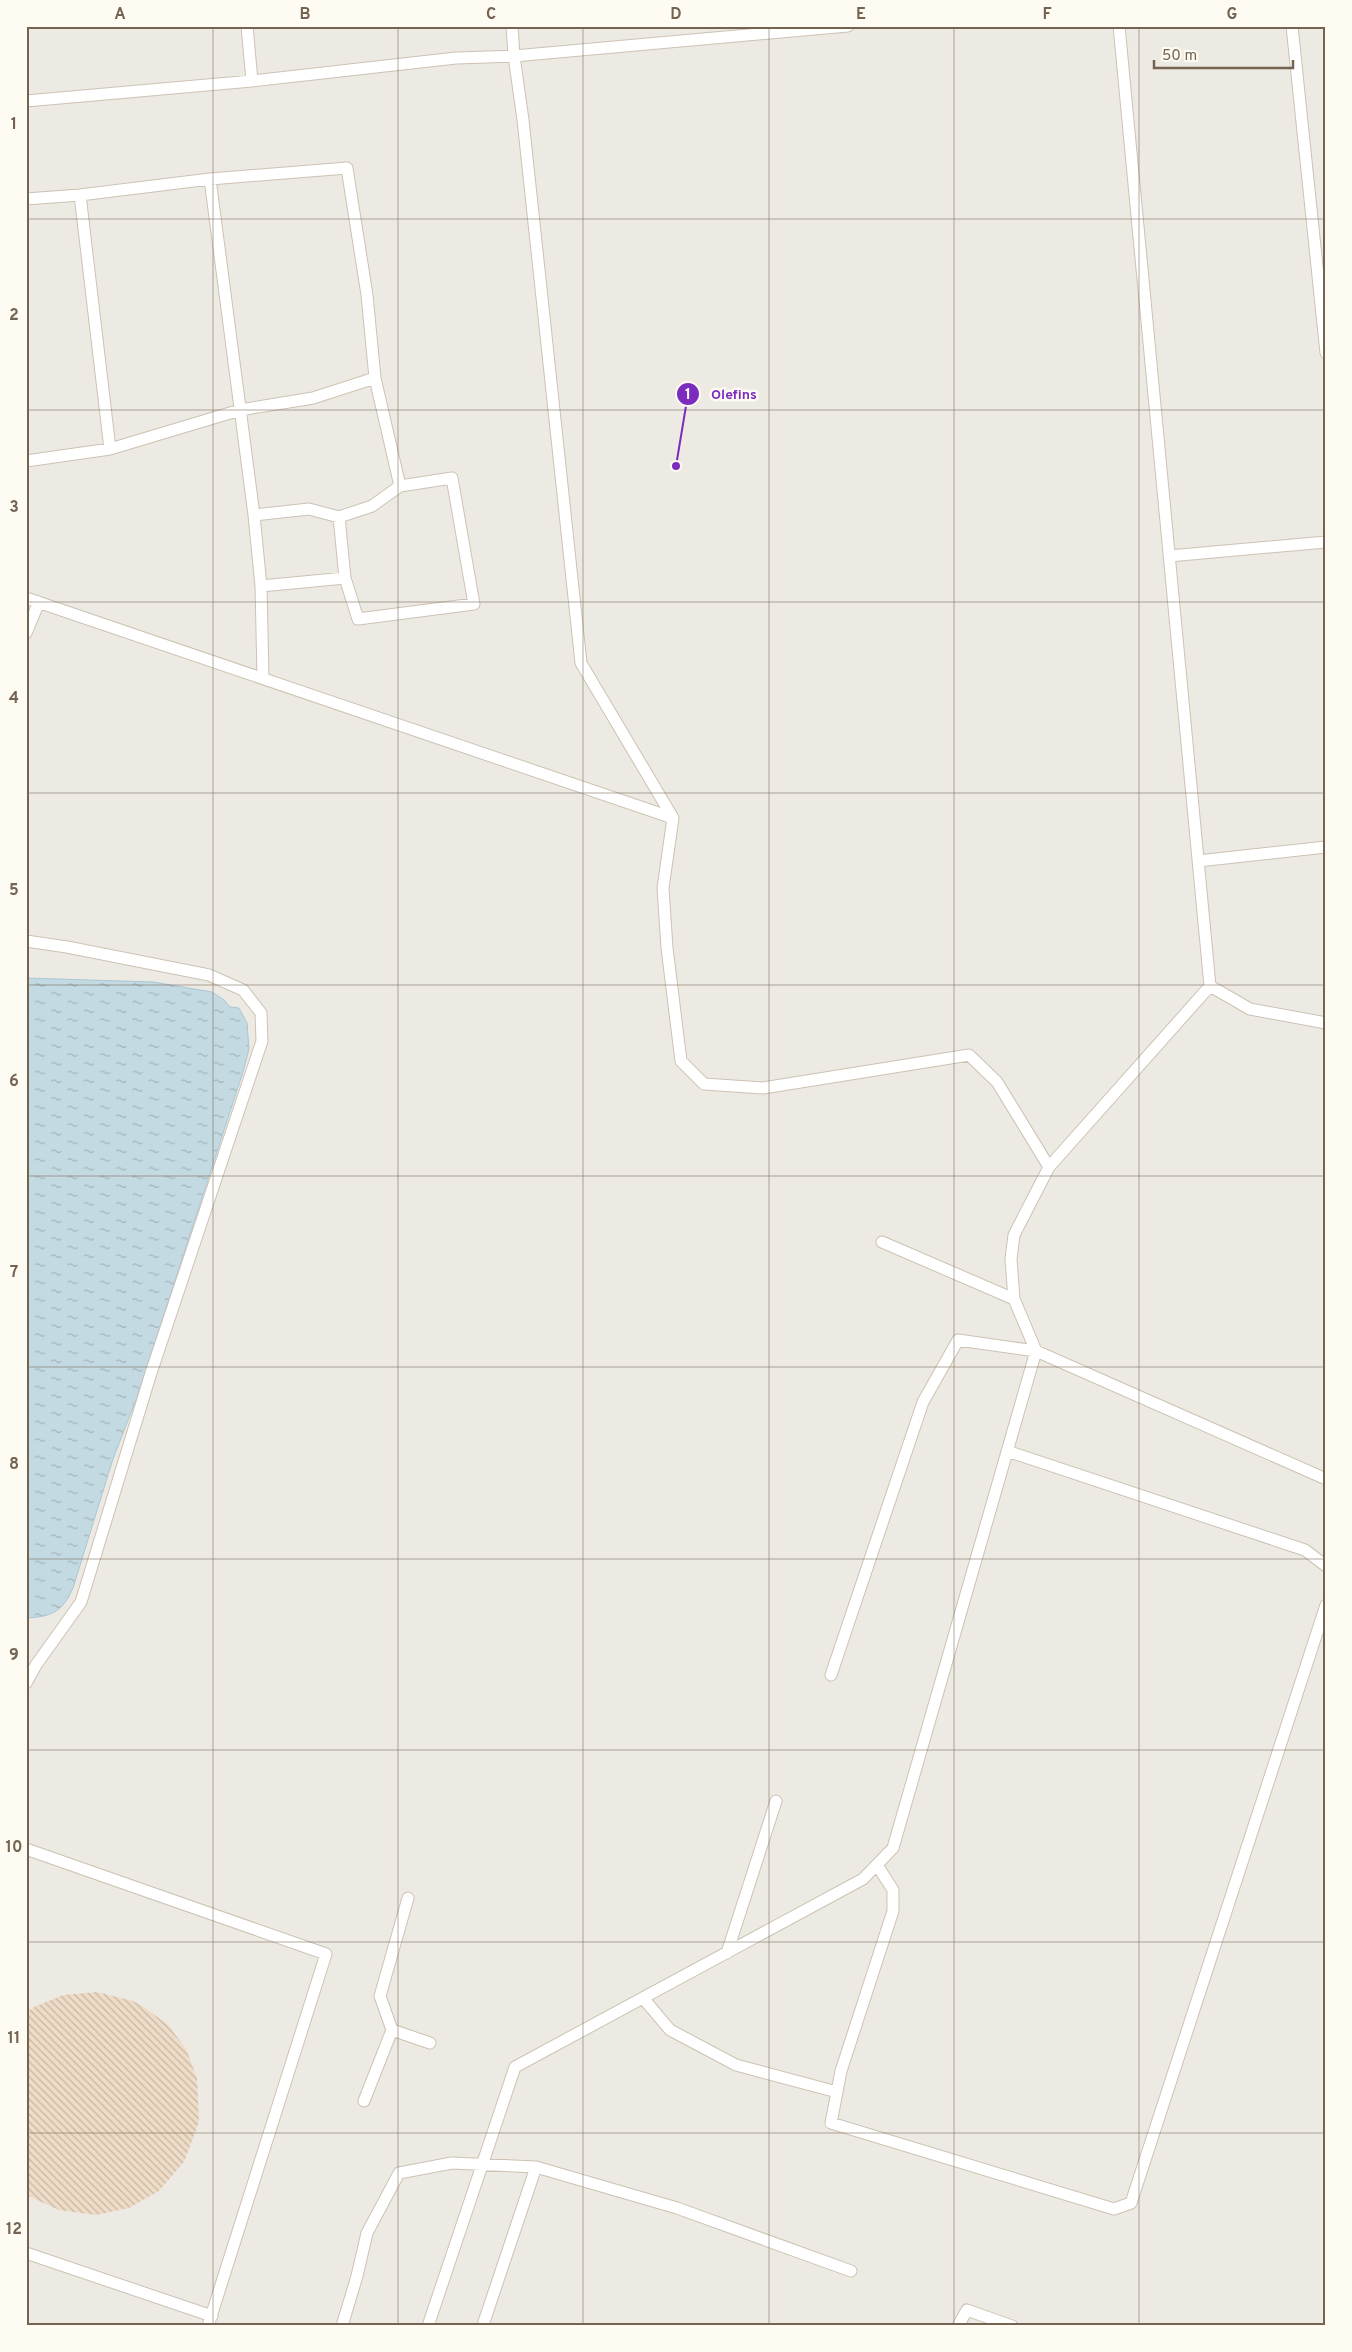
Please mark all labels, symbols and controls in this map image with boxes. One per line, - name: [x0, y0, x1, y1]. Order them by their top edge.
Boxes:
- text: A: [114, 5, 126, 25]
- text: B: [299, 5, 311, 25]
- text: C: [486, 5, 496, 25]
- text: D: [670, 5, 682, 25]
- text: E: [856, 5, 866, 25]
- text: F: [1042, 5, 1052, 25]
- text: G: [1227, 5, 1237, 25]
- scale bar: [1154, 38, 1293, 70]
- text: 50 m: [1162, 47, 1197, 66]
- text: 1: [11, 115, 17, 135]
- text: 2: [9, 306, 19, 326]
- callout: Olefins: [676, 379, 767, 408]
- text: 1: [685, 386, 691, 405]
- text: Olefins: [711, 387, 757, 404]
- text: 3: [9, 498, 19, 518]
- text: 4: [9, 689, 19, 709]
- text: 5: [9, 881, 19, 901]
- text: 6: [9, 1072, 19, 1092]
- text: 7: [10, 1263, 18, 1283]
- text: 8: [9, 1455, 19, 1475]
- text: 9: [9, 1646, 19, 1666]
- text: 10: [6, 1838, 22, 1858]
- text: 11: [8, 2029, 20, 2049]
- text: 12: [6, 2220, 22, 2240]

